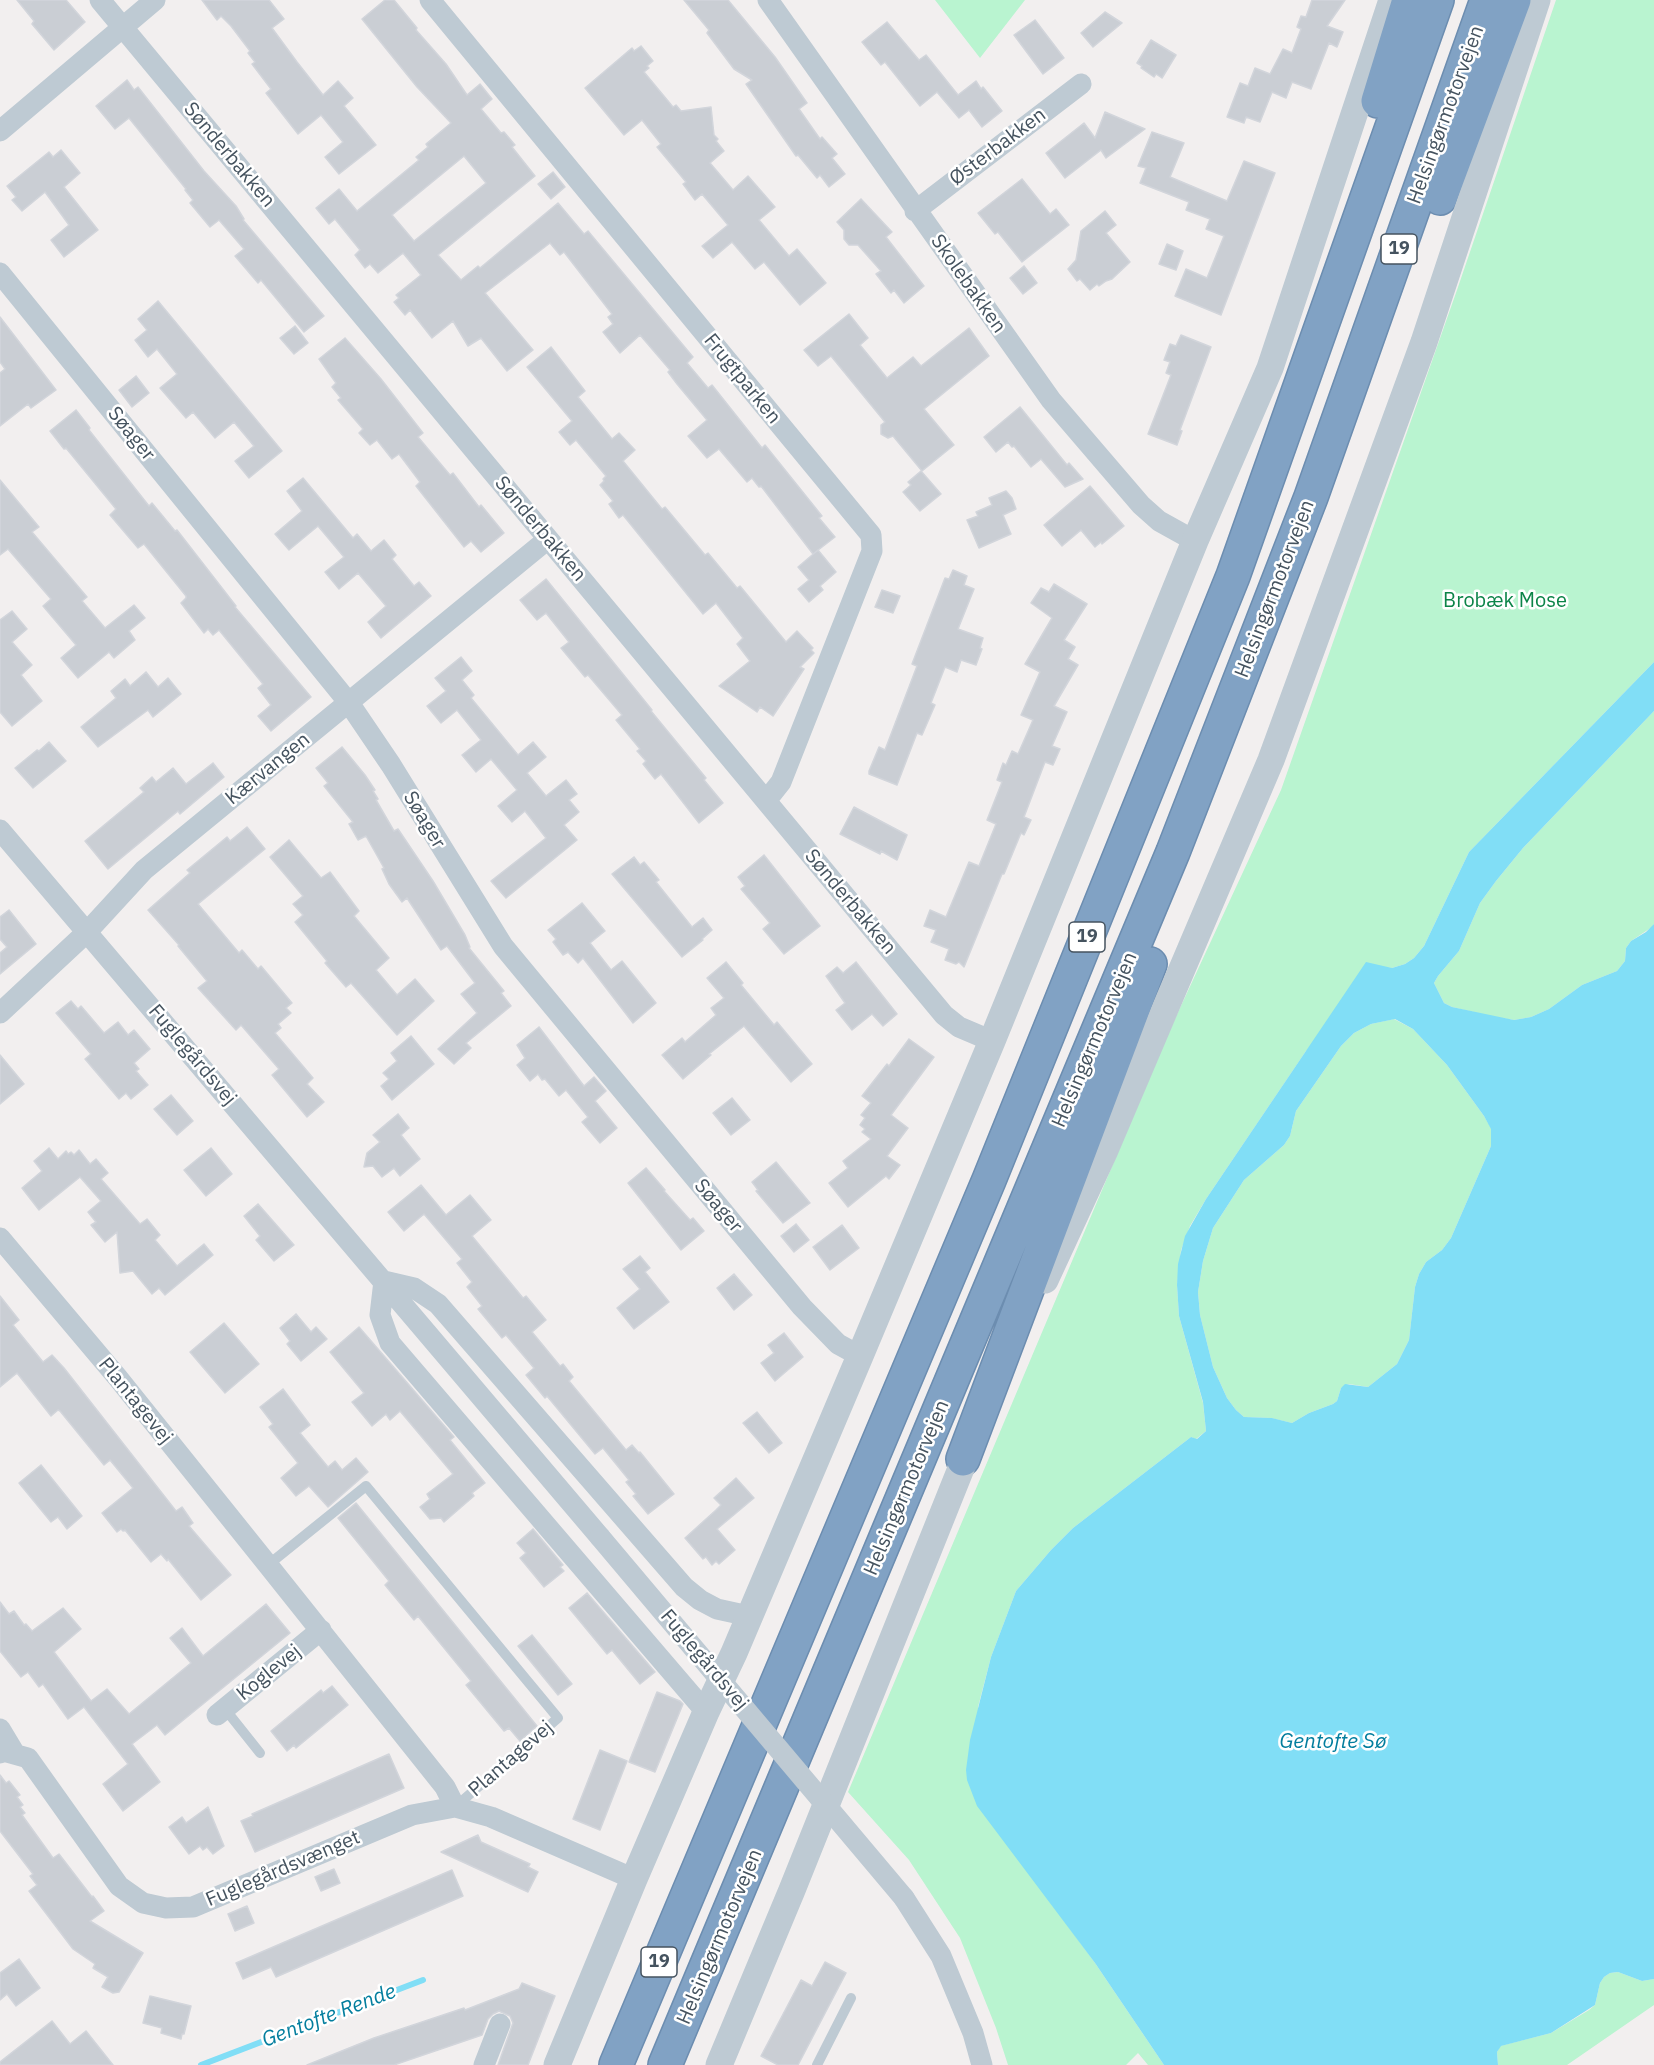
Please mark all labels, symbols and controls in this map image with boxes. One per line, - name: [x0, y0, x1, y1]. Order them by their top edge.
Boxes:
- street label: Helsingørmotorvejen: [1403, 22, 1489, 208]
- street label: Sønderbakken: [178, 98, 280, 212]
- street label: Østerbakken: [945, 103, 1051, 191]
- street label: Skolebakken: [925, 230, 1011, 338]
- road number: 19: [1381, 234, 1417, 264]
- street label: Frugtparken: [698, 329, 786, 429]
- street label: Søager: [102, 402, 160, 466]
- street label: Sønderbakken: [489, 472, 591, 586]
- street label: Helsingørmotorvejen: [1230, 497, 1320, 681]
- park label: Brobæk Mose: [1443, 589, 1567, 613]
- street label: Kærvangen: [221, 728, 315, 810]
- street label: Søager: [398, 787, 450, 853]
- street label: Sønderbakken: [799, 845, 901, 959]
- road number: 19: [1069, 922, 1105, 952]
- street label: Helsingørmotorvejen: [1047, 949, 1143, 1131]
- street label: Fuglegårdsvej: [143, 1000, 241, 1110]
- street label: Søager: [689, 1174, 747, 1238]
- street label: Plantagevej: [93, 1353, 177, 1449]
- street label: Helsingørmotorvejen: [859, 1397, 955, 1579]
- street label: Fuglegårdsvej: [655, 1605, 753, 1715]
- street label: Koglevej: [232, 1640, 306, 1706]
- street label: Plantagevej: [464, 1716, 558, 1802]
- water label: Gentofte Sø: [1279, 1729, 1387, 1755]
- street label: Fuglegårdsvænget: [202, 1826, 364, 1912]
- street label: Helsingørmotorvejen: [672, 1846, 768, 2028]
- road number: 19: [641, 1947, 677, 1977]
- water label: Gentofte Rende: [258, 1979, 400, 2053]

